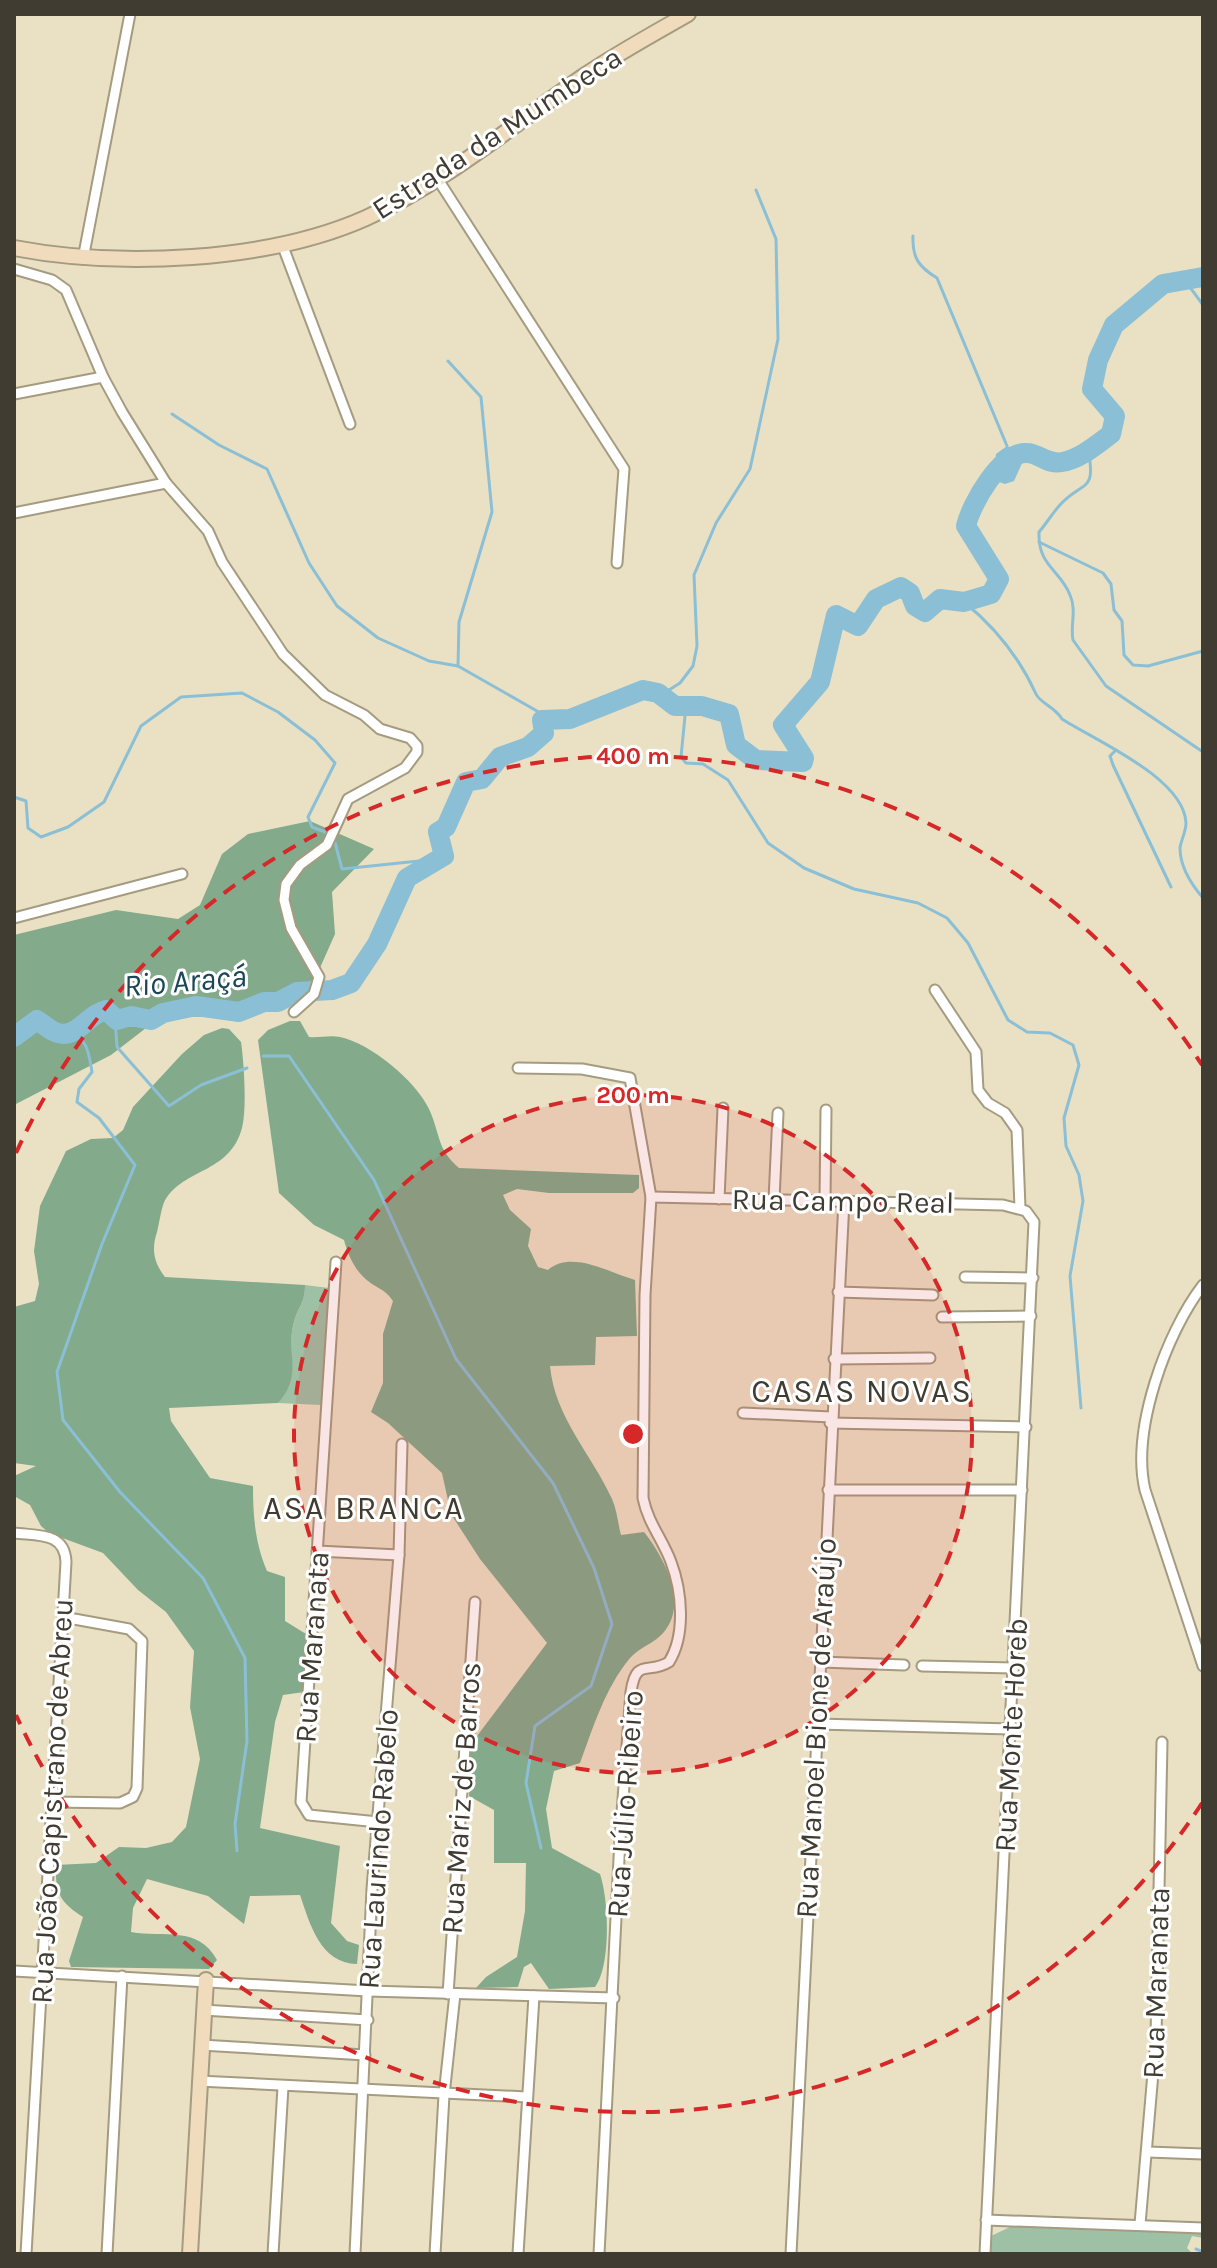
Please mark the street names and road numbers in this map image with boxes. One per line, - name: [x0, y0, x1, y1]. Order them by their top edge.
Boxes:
- street label: Estrada da Mumbeca: [365, 39, 629, 227]
- street label: Rua Campo Real: [731, 1181, 955, 1221]
- street label: Rua Manoel Bione de Araújo: [788, 1537, 844, 1919]
- street label: Rua Maranata: [287, 1550, 337, 1744]
- street label: Rua João Capistrano de Abreu: [23, 1597, 81, 2005]
- street label: Rua Monte Horeb: [987, 1617, 1035, 1853]
- street label: Rua Mariz de Barros: [434, 1661, 488, 1935]
- street label: Rua Júlio Ribeiro: [599, 1689, 651, 1919]
- street label: Rua Laurindo Rabelo: [350, 1708, 406, 1990]
- street label: Rua Maranata: [1135, 1886, 1177, 2080]

